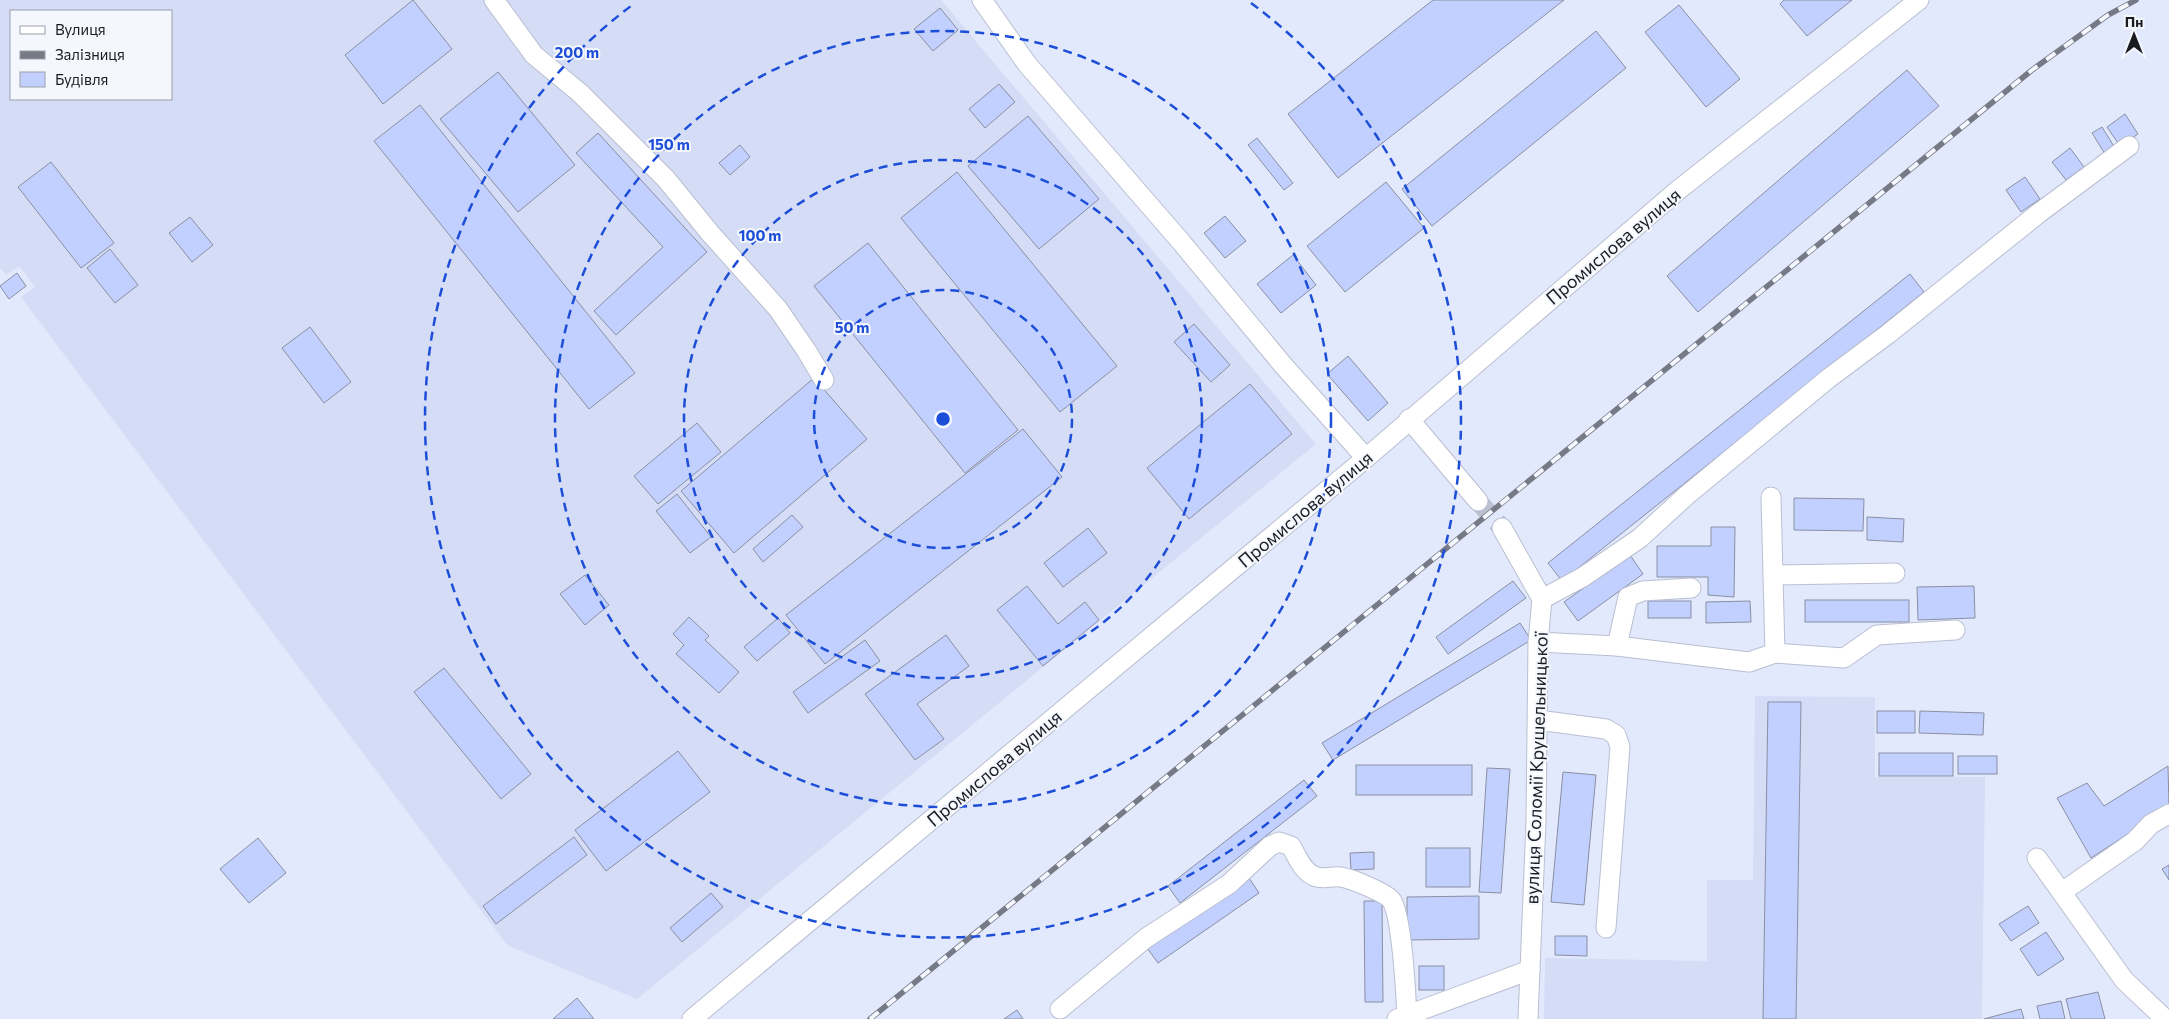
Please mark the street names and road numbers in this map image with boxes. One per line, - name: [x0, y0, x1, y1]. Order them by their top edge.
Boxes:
- street label: Промислова вулиця: [1541, 183, 1685, 309]
- street label: Промислова вулиця: [1233, 446, 1377, 572]
- street label: вулиця Соломії Крушельницької: [1520, 631, 1552, 905]
- street label: Промислова вулиця: [922, 705, 1066, 831]

